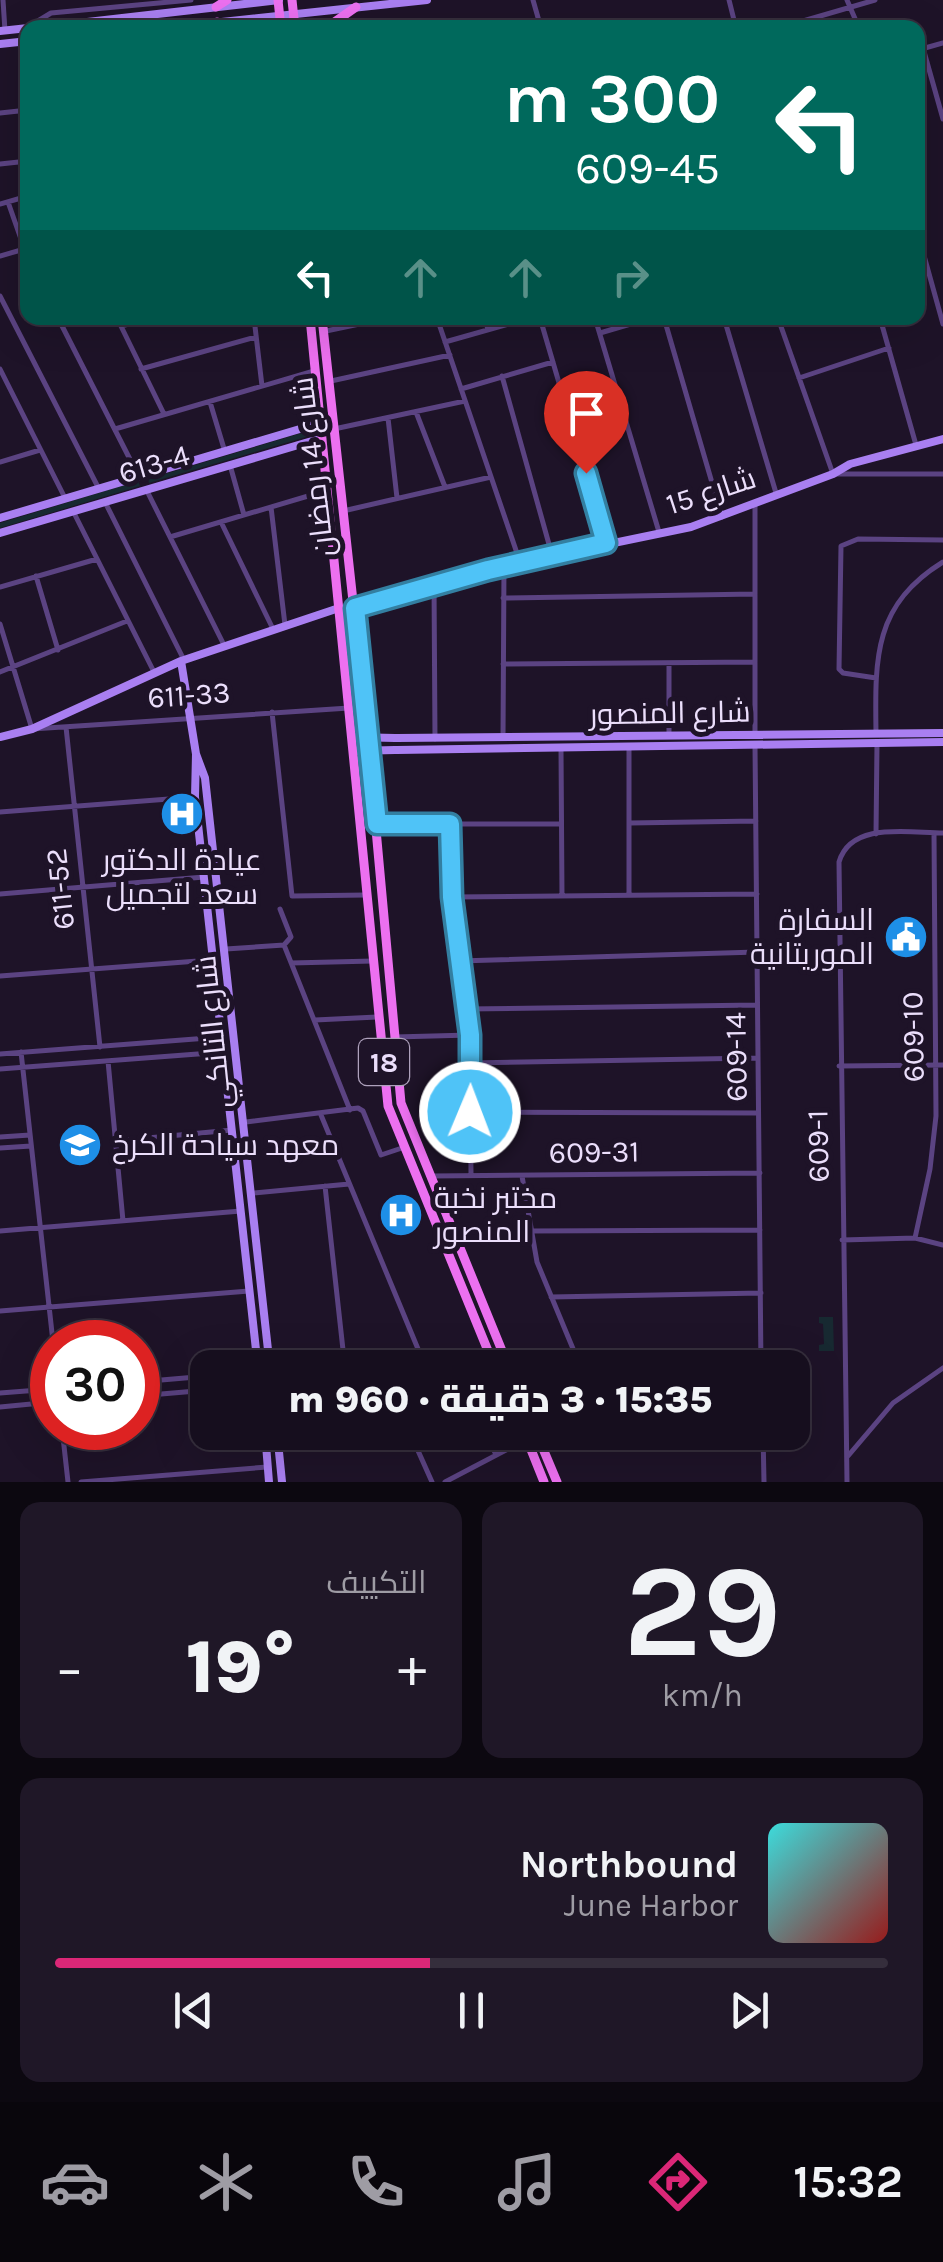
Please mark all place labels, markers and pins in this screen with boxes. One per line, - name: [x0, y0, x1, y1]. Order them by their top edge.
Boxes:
- pin: [544, 371, 629, 474]
- hospital icon: عيادة الدكتور سعد لتجميل: [159, 791, 205, 837]
- place label: عيادة الدكتور سعد لتجميل: [100, 842, 262, 912]
- place label: السفارة الموريتانية: [750, 902, 874, 972]
- public building icon: السفارة الموريتانية: [883, 914, 929, 960]
- school or university icon: معهد سياحة الكرخ: [57, 1122, 103, 1168]
- place label: معهد سياحة الكرخ: [112, 1127, 339, 1165]
- place label: مختبر نخبة المنصور: [432, 1180, 557, 1250]
- hospital icon: مختبر نخبة المنصور: [378, 1192, 424, 1238]

